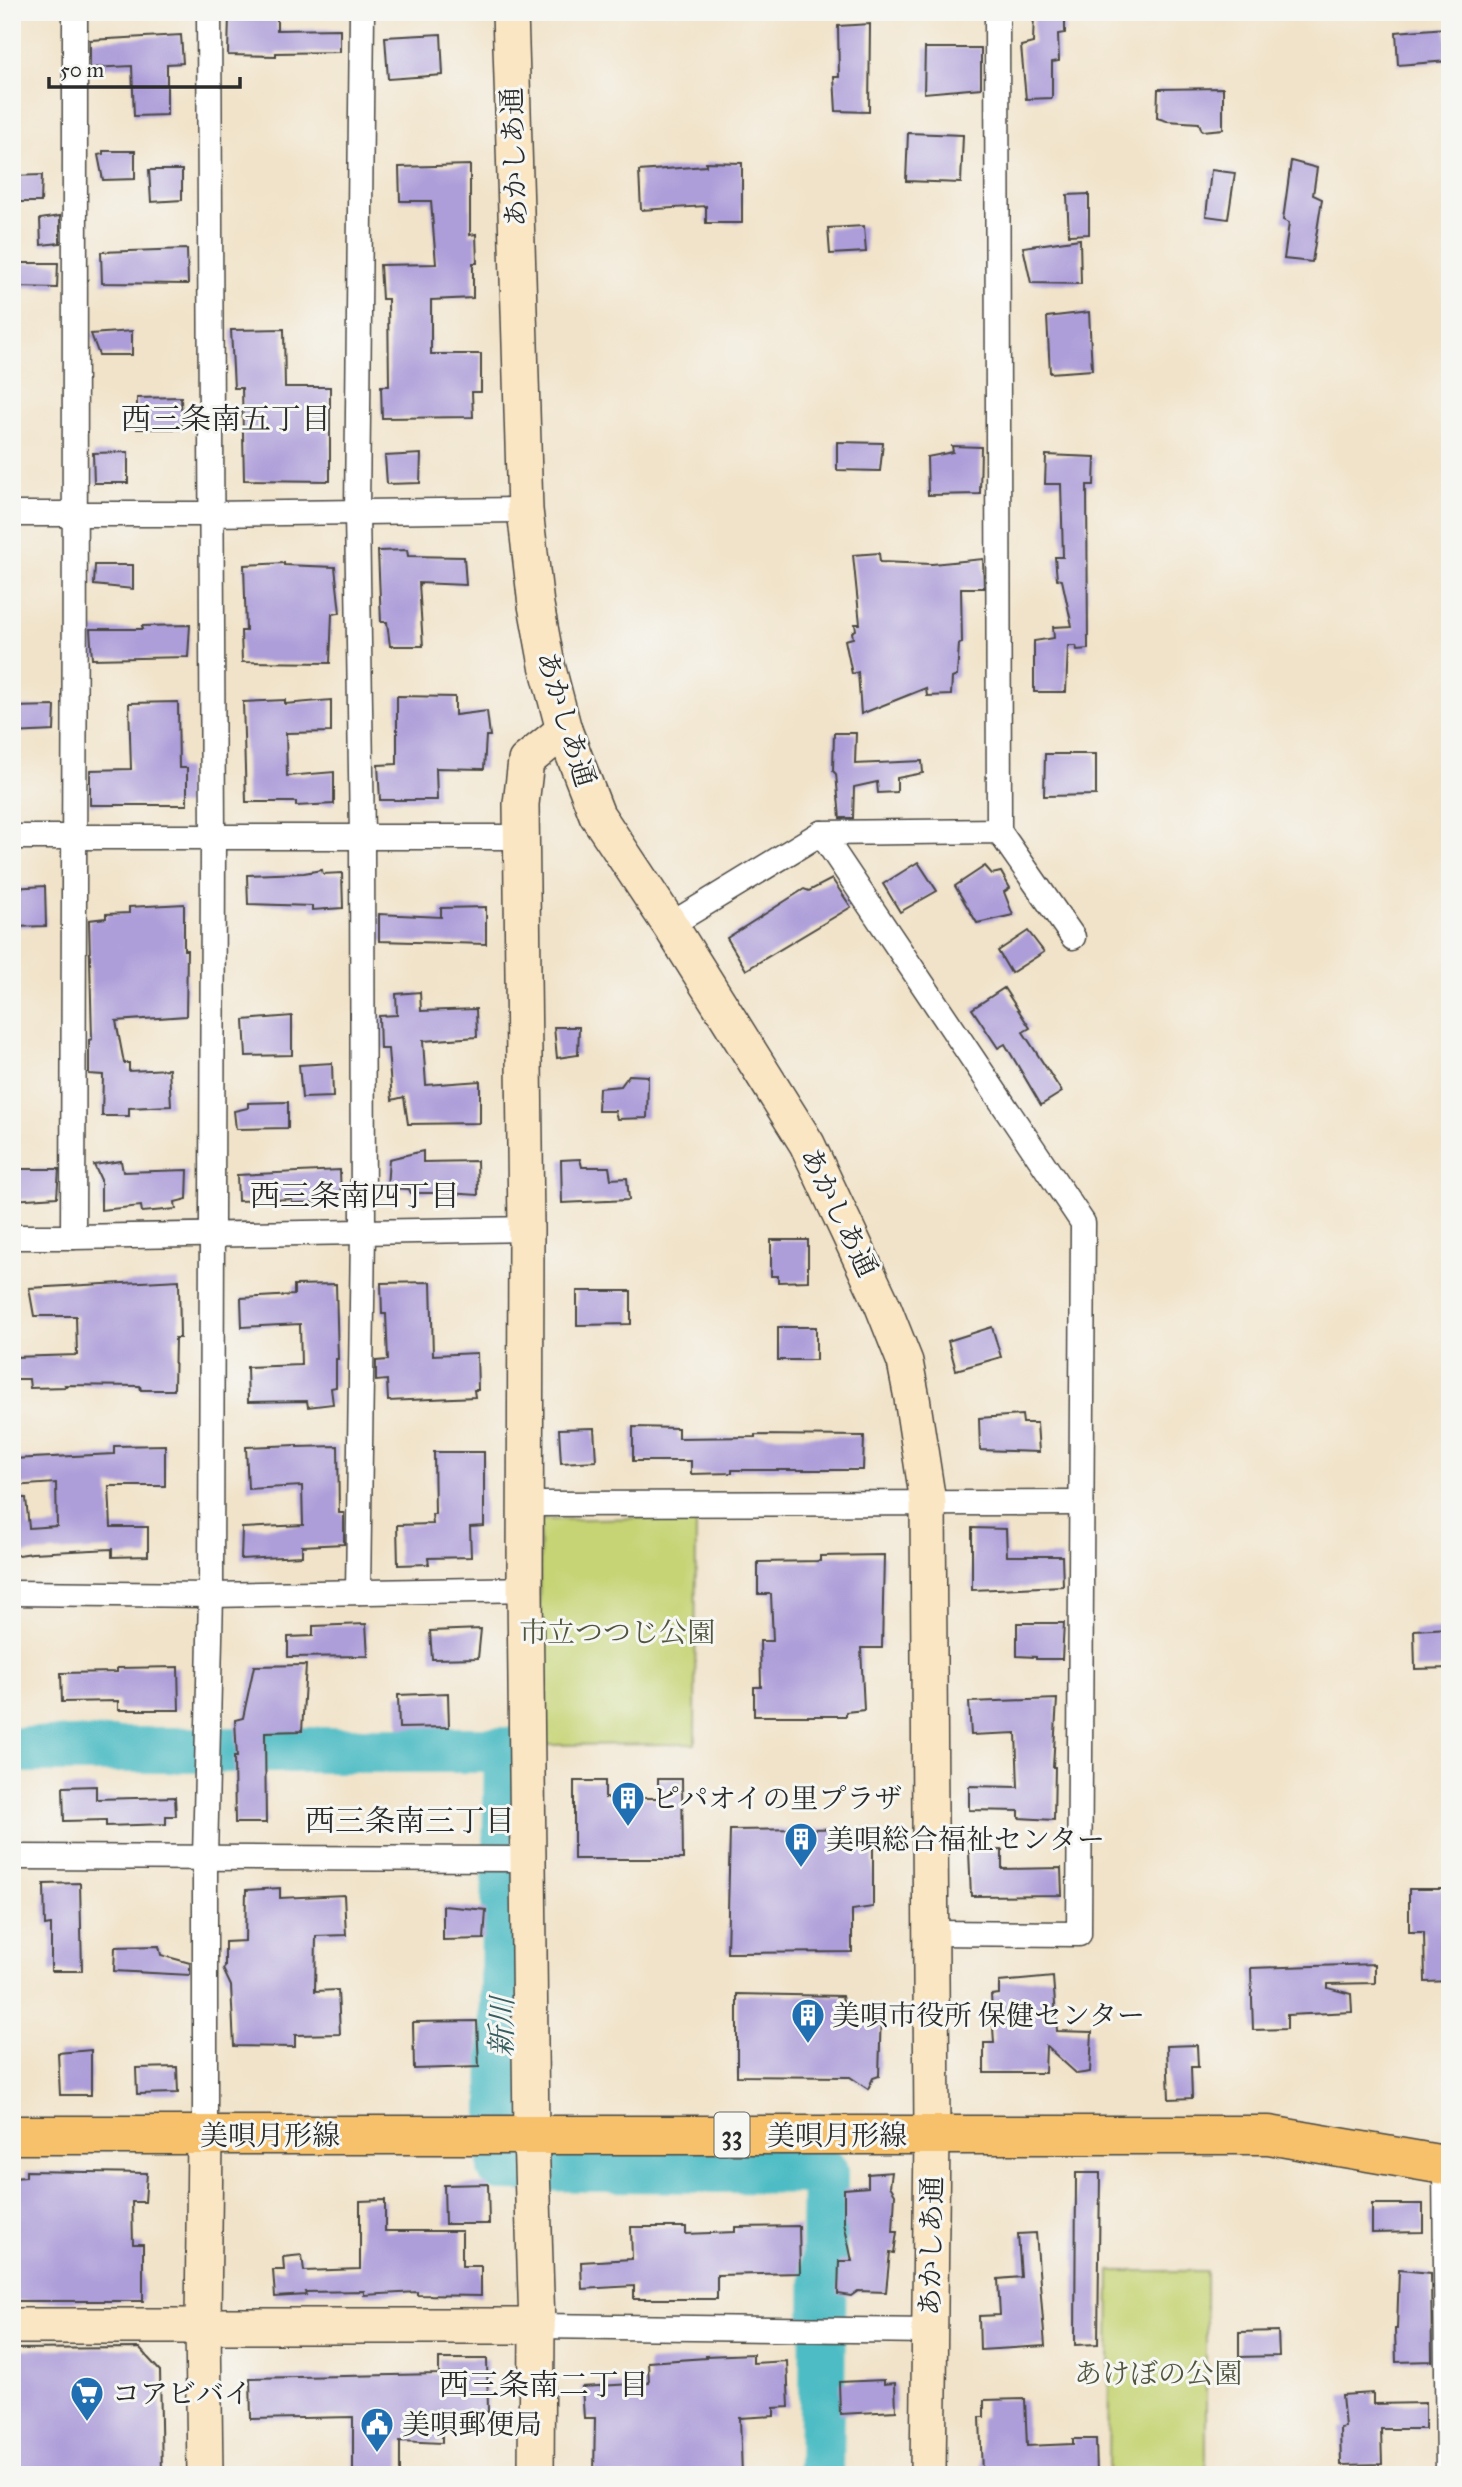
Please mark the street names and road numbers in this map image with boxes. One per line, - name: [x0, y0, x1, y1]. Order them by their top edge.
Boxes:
- street label: あかしあ通: [494, 86, 534, 228]
- street label: あかしあ通: [529, 647, 603, 791]
- street label: あかしあ通: [793, 1141, 885, 1283]
- road number: 33: [714, 2112, 750, 2158]
- street label: 美唄月形線: [200, 2118, 340, 2153]
- street label: 美唄月形線: [767, 2118, 907, 2153]
- street label: あかしあ通: [912, 2176, 950, 2316]

